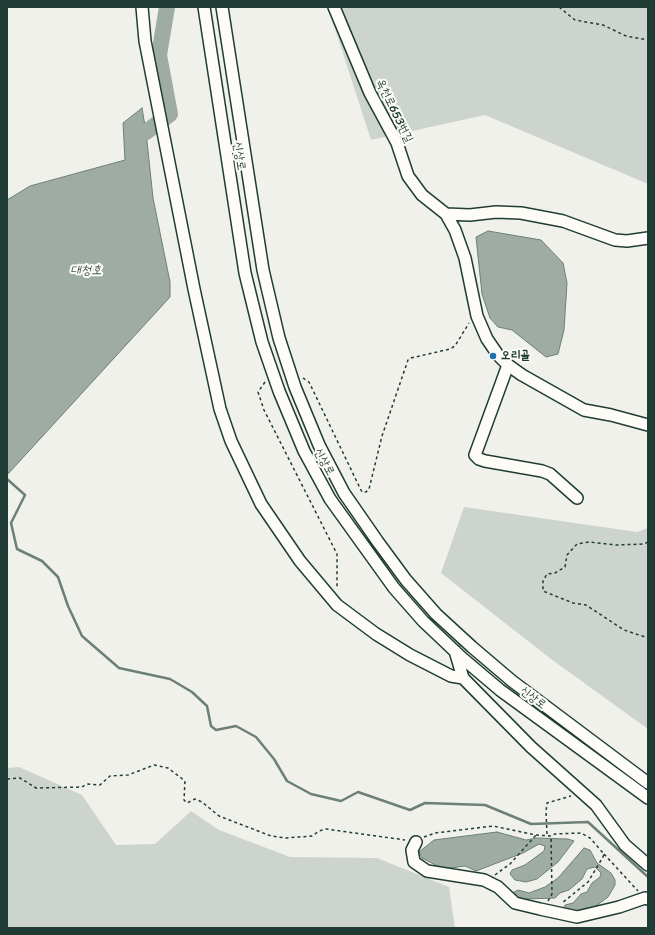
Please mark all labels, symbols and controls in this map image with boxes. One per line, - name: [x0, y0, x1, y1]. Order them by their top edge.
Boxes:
- street label: 옥천로653번길: [372, 77, 416, 145]
- street label: 신상로: [230, 141, 248, 171]
- water label: 대청호: [70, 263, 102, 279]
- place label: 오리골: [501, 349, 530, 363]
- marker: 오리골: [488, 351, 498, 361]
- street label: 신상로: [311, 446, 337, 478]
- street label: 신상로: [517, 684, 549, 712]

